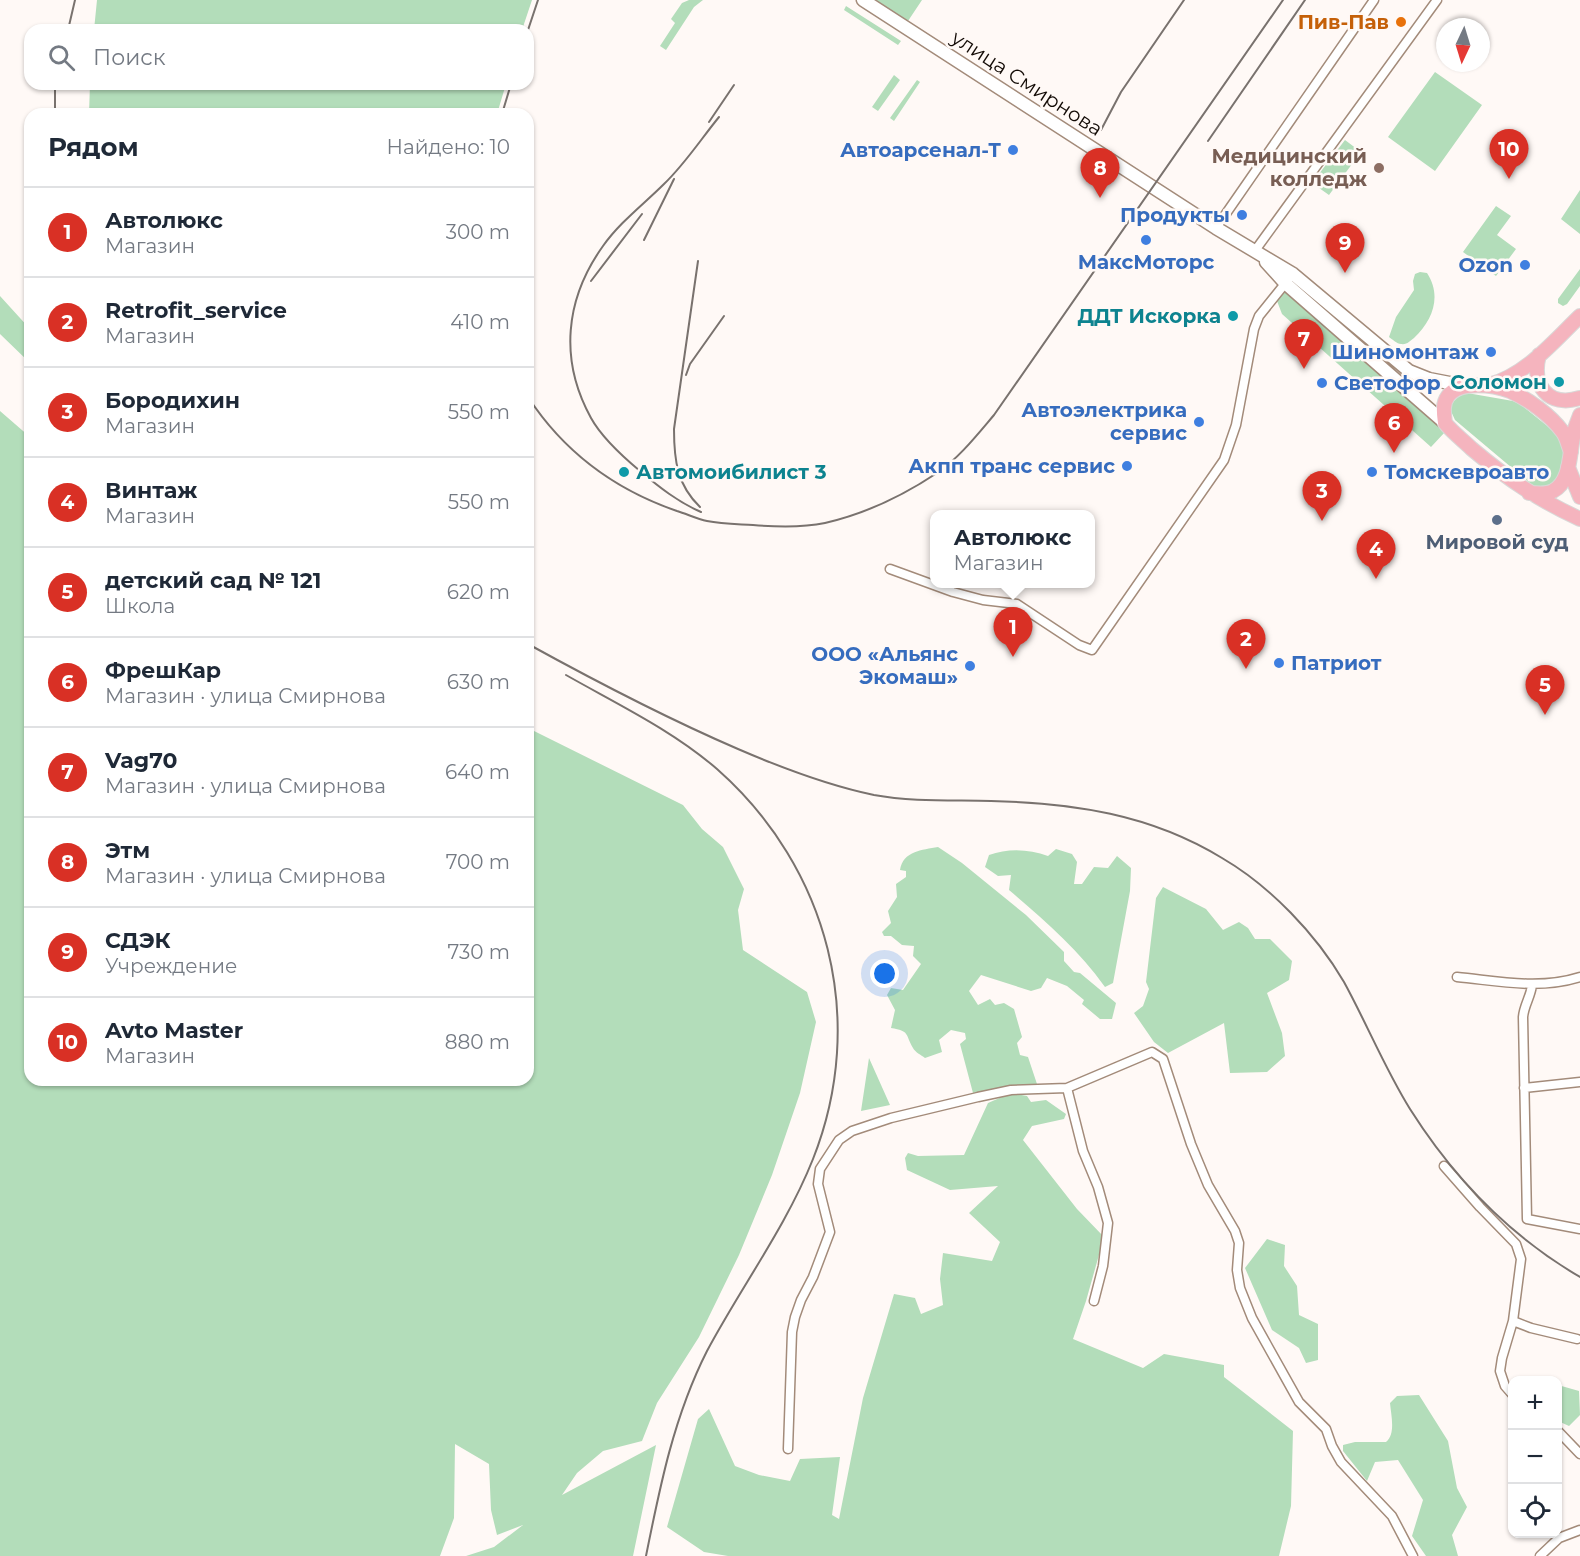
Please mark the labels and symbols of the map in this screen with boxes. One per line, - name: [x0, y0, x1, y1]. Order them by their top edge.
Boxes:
- place label: Пив-Пав: [1298, 10, 1389, 34]
- marker: Пив-Пав: [1394, 15, 1408, 29]
- north arrow: [1436, 18, 1490, 72]
- street label: улица Смирнова: [946, 25, 1107, 141]
- pin: 10: [1490, 130, 1528, 179]
- place label: Автоарсенал-Т: [840, 138, 1001, 162]
- marker: Автоарсенал-Т: [1006, 143, 1020, 157]
- place label: Медицинский колледж: [1212, 144, 1368, 191]
- pin: 8: [1080, 148, 1120, 198]
- marker: Медицинский колледж: [1372, 161, 1386, 175]
- place label: Продукты: [1120, 203, 1230, 227]
- marker: Продукты: [1235, 208, 1249, 222]
- pin: 9: [1326, 224, 1364, 273]
- marker: МаксМоторс: [1139, 233, 1153, 247]
- place label: МаксМоторс: [1078, 250, 1215, 274]
- place label: Ozon: [1458, 253, 1513, 277]
- marker: Ozon: [1518, 258, 1532, 272]
- place label: ДДТ Искорка: [1077, 304, 1221, 328]
- marker: ДДТ Искорка: [1226, 309, 1240, 323]
- pin: 7: [1284, 320, 1324, 369]
- place label: Шиномонтаж: [1332, 340, 1480, 364]
- marker: Шиномонтаж: [1484, 345, 1498, 359]
- place label: Соломон: [1450, 370, 1547, 394]
- place label: Светофор: [1334, 371, 1441, 395]
- marker: Соломон: [1552, 375, 1566, 389]
- marker: Светофор: [1315, 376, 1329, 390]
- place label: Автоэлектрика сервис: [1021, 398, 1187, 445]
- pin: 6: [1374, 404, 1414, 453]
- marker: Автоэлектрика сервис: [1192, 415, 1206, 429]
- place label: Акпп транс сервис: [908, 454, 1115, 478]
- marker: Акпп транс сервис: [1120, 459, 1134, 473]
- place label: Автомоибилист 3: [636, 460, 827, 484]
- place label: Томскевроавто: [1384, 460, 1549, 484]
- marker: Автомоибилист 3: [617, 465, 631, 479]
- marker: Томскевроавто: [1365, 465, 1379, 479]
- pin: 3: [1302, 472, 1342, 521]
- marker: Мировой суд: [1490, 513, 1504, 527]
- pin: 4: [1356, 530, 1396, 579]
- place label: Мировой суд: [1425, 530, 1569, 554]
- pin: 1: [994, 608, 1032, 657]
- pin: 2: [1226, 620, 1266, 669]
- place label: ООО «Альянс Экомаш»: [811, 642, 958, 689]
- place label: Патриот: [1291, 651, 1382, 675]
- marker: Патриот: [1272, 656, 1286, 670]
- marker: ООО «Альянс Экомаш»: [963, 659, 977, 673]
- pin: 5: [1526, 666, 1564, 715]
- your location: [870, 959, 899, 988]

